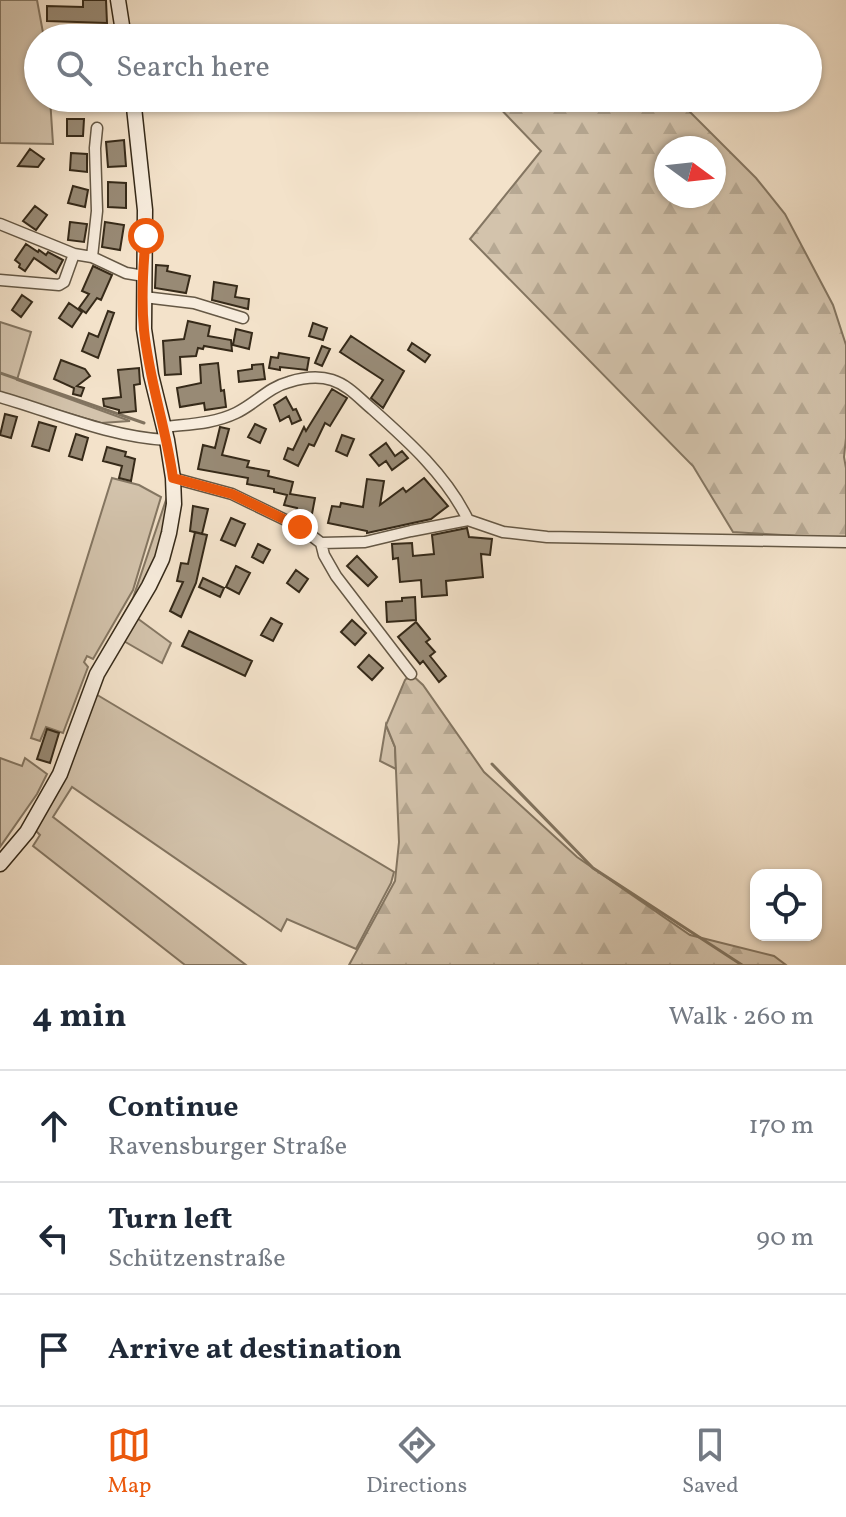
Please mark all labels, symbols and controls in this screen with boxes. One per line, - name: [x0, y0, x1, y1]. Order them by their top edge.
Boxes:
- search box: [24, 24, 822, 112]
- icon: search: [52, 46, 96, 90]
- text: Search here: [116, 47, 270, 89]
- north arrow: [654, 136, 726, 208]
- route start: [128, 218, 164, 254]
- route end: [282, 509, 318, 545]
- map controls: [750, 869, 822, 941]
- button: locate: [750, 869, 822, 941]
- text: 4 min: [32, 994, 127, 1041]
- text: Walk · 260 m: [668, 999, 814, 1035]
- text: Continue: [108, 1087, 239, 1129]
- icon: ahead: [32, 1104, 76, 1148]
- text: 170 m: [749, 1108, 814, 1144]
- text: Ravensburger Straße: [108, 1129, 347, 1165]
- text: Turn left: [108, 1199, 232, 1241]
- icon: left: [32, 1216, 76, 1260]
- text: 90 m: [756, 1220, 814, 1256]
- text: Schützenstraße: [108, 1241, 285, 1277]
- icon: arrive: [32, 1328, 76, 1372]
- text: Arrive at destination: [108, 1329, 402, 1371]
- tab: Map: [107, 1423, 151, 1502]
- tab: Directions: [366, 1423, 467, 1502]
- tab: Saved: [682, 1423, 739, 1502]

